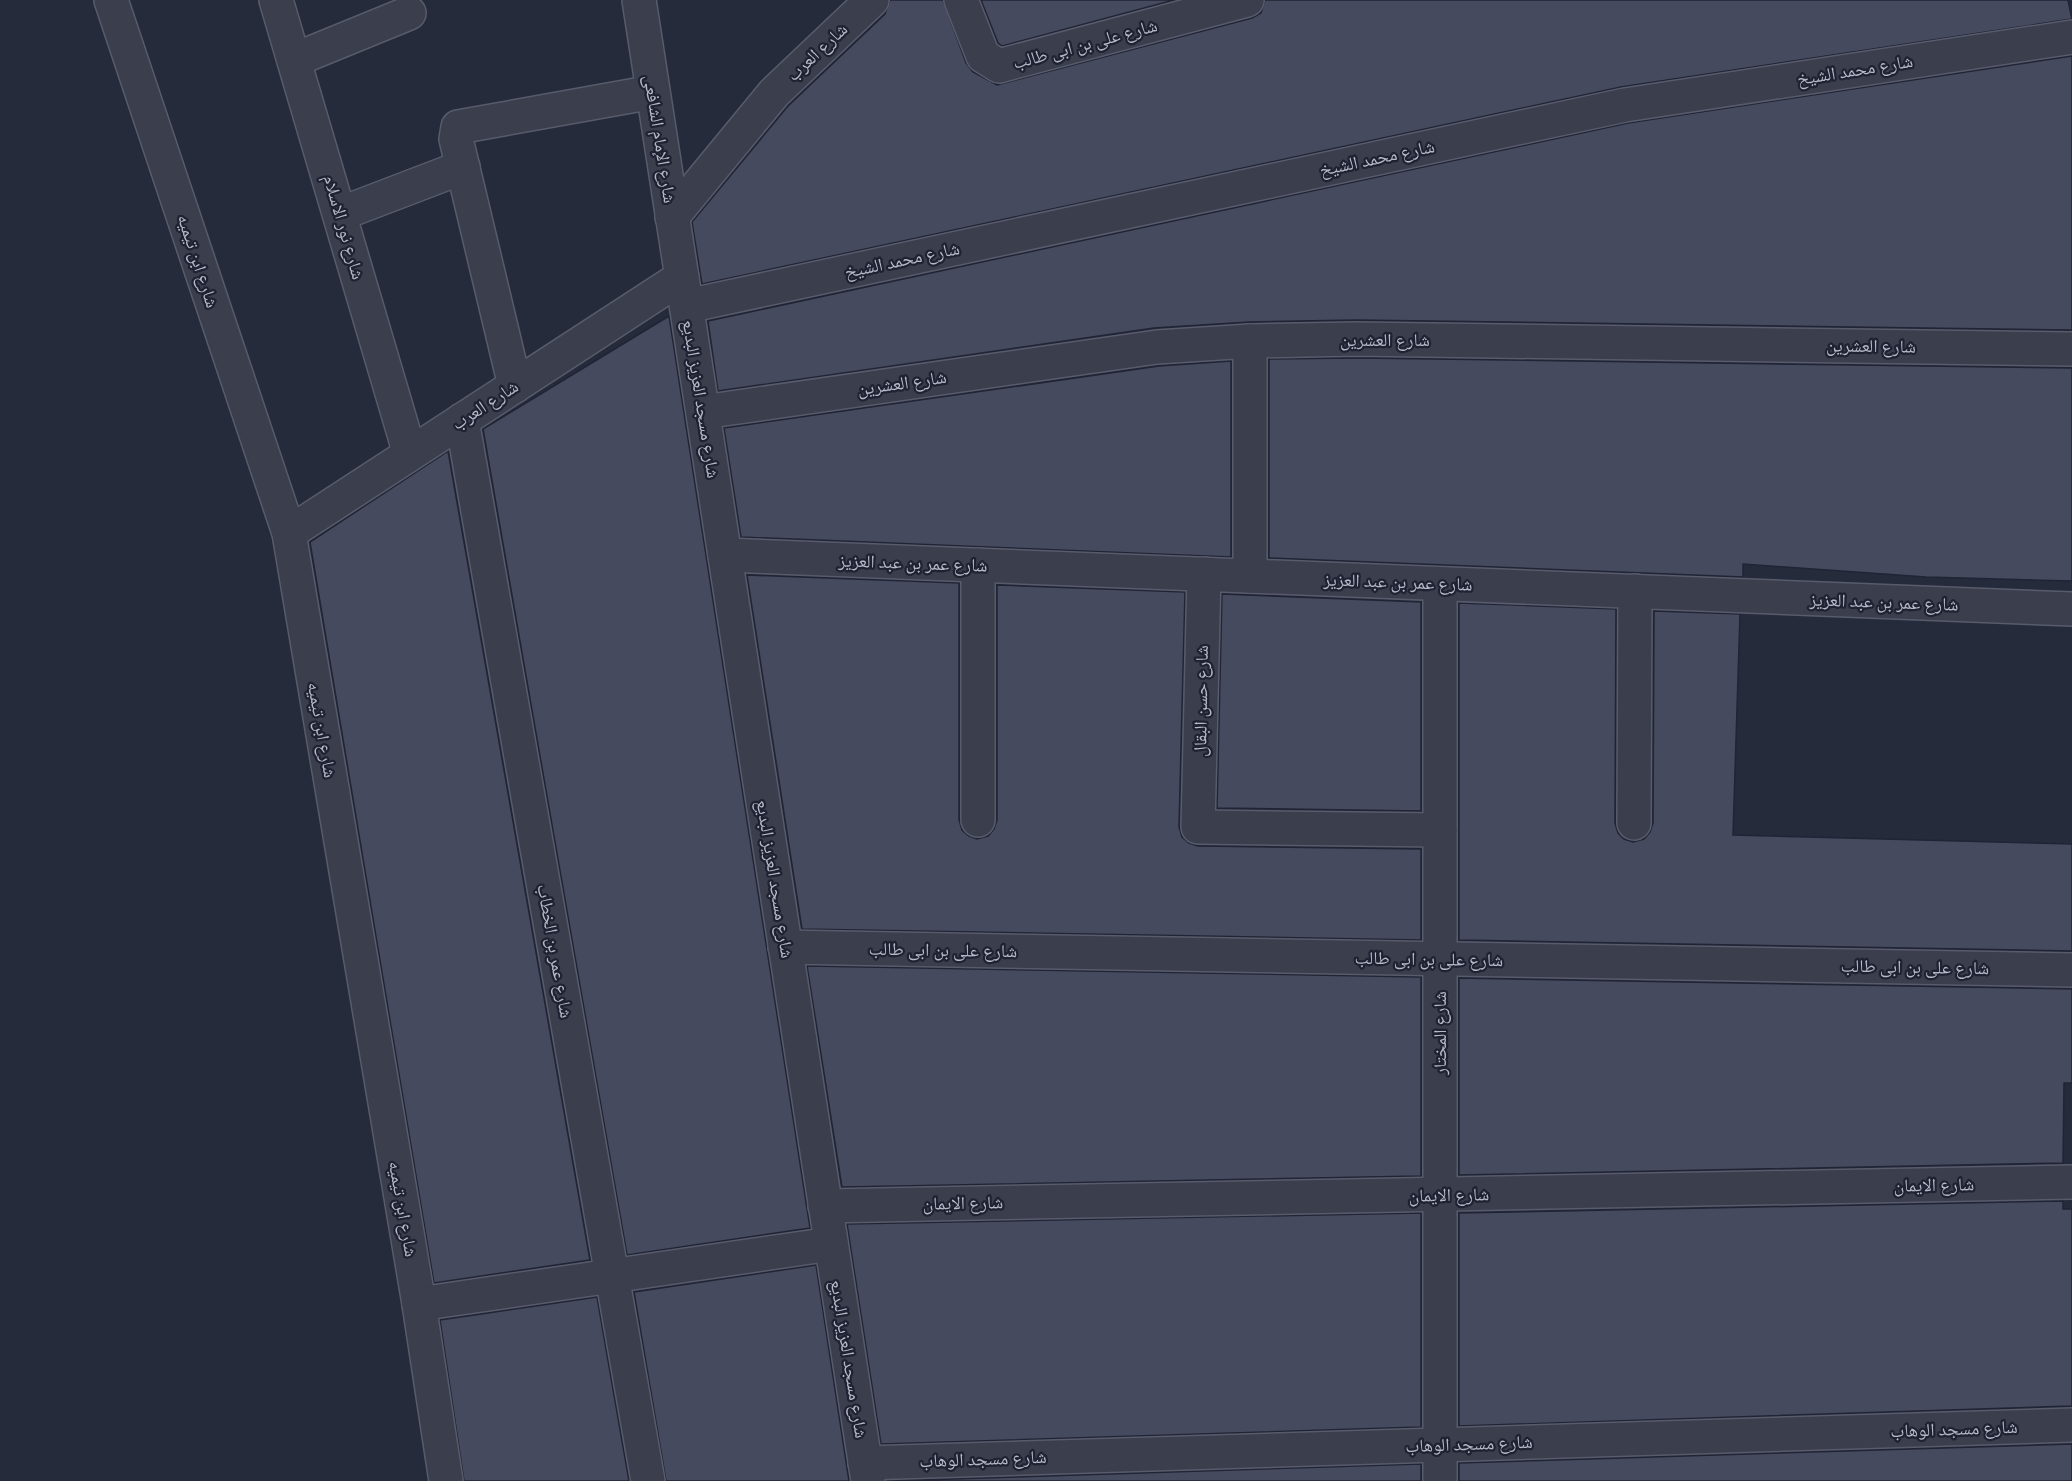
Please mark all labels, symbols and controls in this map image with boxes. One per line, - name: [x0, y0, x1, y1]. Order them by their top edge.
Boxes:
- street label: شارع على بن ابى طالب: [1010, 14, 1160, 74]
- street label: شارع العرب: [782, 18, 852, 86]
- street label: شارع محمد الشيخ: [1795, 50, 1915, 91]
- street label: شارع الإمام الشافعى: [638, 73, 681, 205]
- street label: شارع محمد الشيخ: [1317, 135, 1437, 182]
- street label: شارع نور الاسلام: [318, 172, 369, 282]
- street label: شارع ابن تيميه: [173, 212, 223, 310]
- street label: شارع محمد الشيخ: [842, 237, 962, 284]
- street label: شارع مسجد العزيز البديع: [677, 318, 724, 480]
- street label: شارع العشرين: [1340, 329, 1430, 351]
- street label: شارع العشرين: [1826, 334, 1916, 358]
- street label: شارع العشرين: [856, 366, 948, 400]
- street label: شارع العرب: [448, 375, 522, 435]
- street label: شارع عمر بن عبد العزيز: [837, 549, 988, 577]
- street label: شارع عمر بن عبد العزيز: [1322, 568, 1473, 596]
- street label: شارع عمر بن عبد العزيز: [1808, 588, 1959, 616]
- street label: شارع حسن البقال: [1189, 645, 1213, 757]
- street label: شارع ابن تيميه: [303, 680, 341, 780]
- street label: شارع مسجد العزيز البديع: [751, 798, 798, 960]
- street label: شارع عمر بن الخطاب: [532, 882, 578, 1020]
- street label: شارع على بن ابى طالب: [869, 938, 1017, 962]
- street label: شارع على بن ابى طالب: [1355, 947, 1503, 971]
- street label: شارع على بن ابى طالب: [1841, 955, 1989, 979]
- street label: شارع المختار: [1429, 991, 1451, 1076]
- street label: شارع ابن تيميه: [384, 1159, 422, 1259]
- street label: شارع الايمان: [1893, 1173, 1975, 1197]
- street label: شارع الايمان: [1408, 1183, 1490, 1207]
- street label: شارع الايمان: [922, 1191, 1004, 1215]
- street label: شارع مسجد العزيز البديع: [825, 1278, 872, 1440]
- street label: شارع مسجد الوهاب: [1890, 1416, 2018, 1442]
- street label: شارع مسجد الوهاب: [1405, 1431, 1533, 1457]
- street label: شارع مسجد الوهاب: [919, 1446, 1047, 1472]

